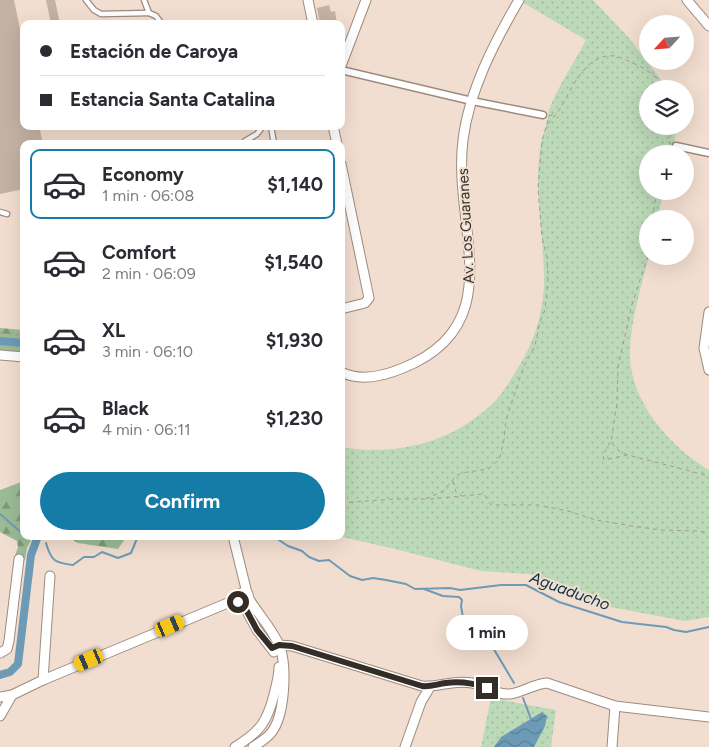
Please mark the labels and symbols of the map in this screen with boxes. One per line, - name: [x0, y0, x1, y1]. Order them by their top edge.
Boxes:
- north arrow: [639, 15, 694, 70]
- street label: Av. Los Guaranes: [454, 168, 478, 284]
- water label: Aguaducho: [526, 567, 613, 614]
- route start: [227, 591, 249, 613]
- car: [153, 613, 186, 639]
- callout: 1 min: [446, 616, 528, 650]
- car: [72, 647, 105, 673]
- route end: [476, 677, 498, 699]

